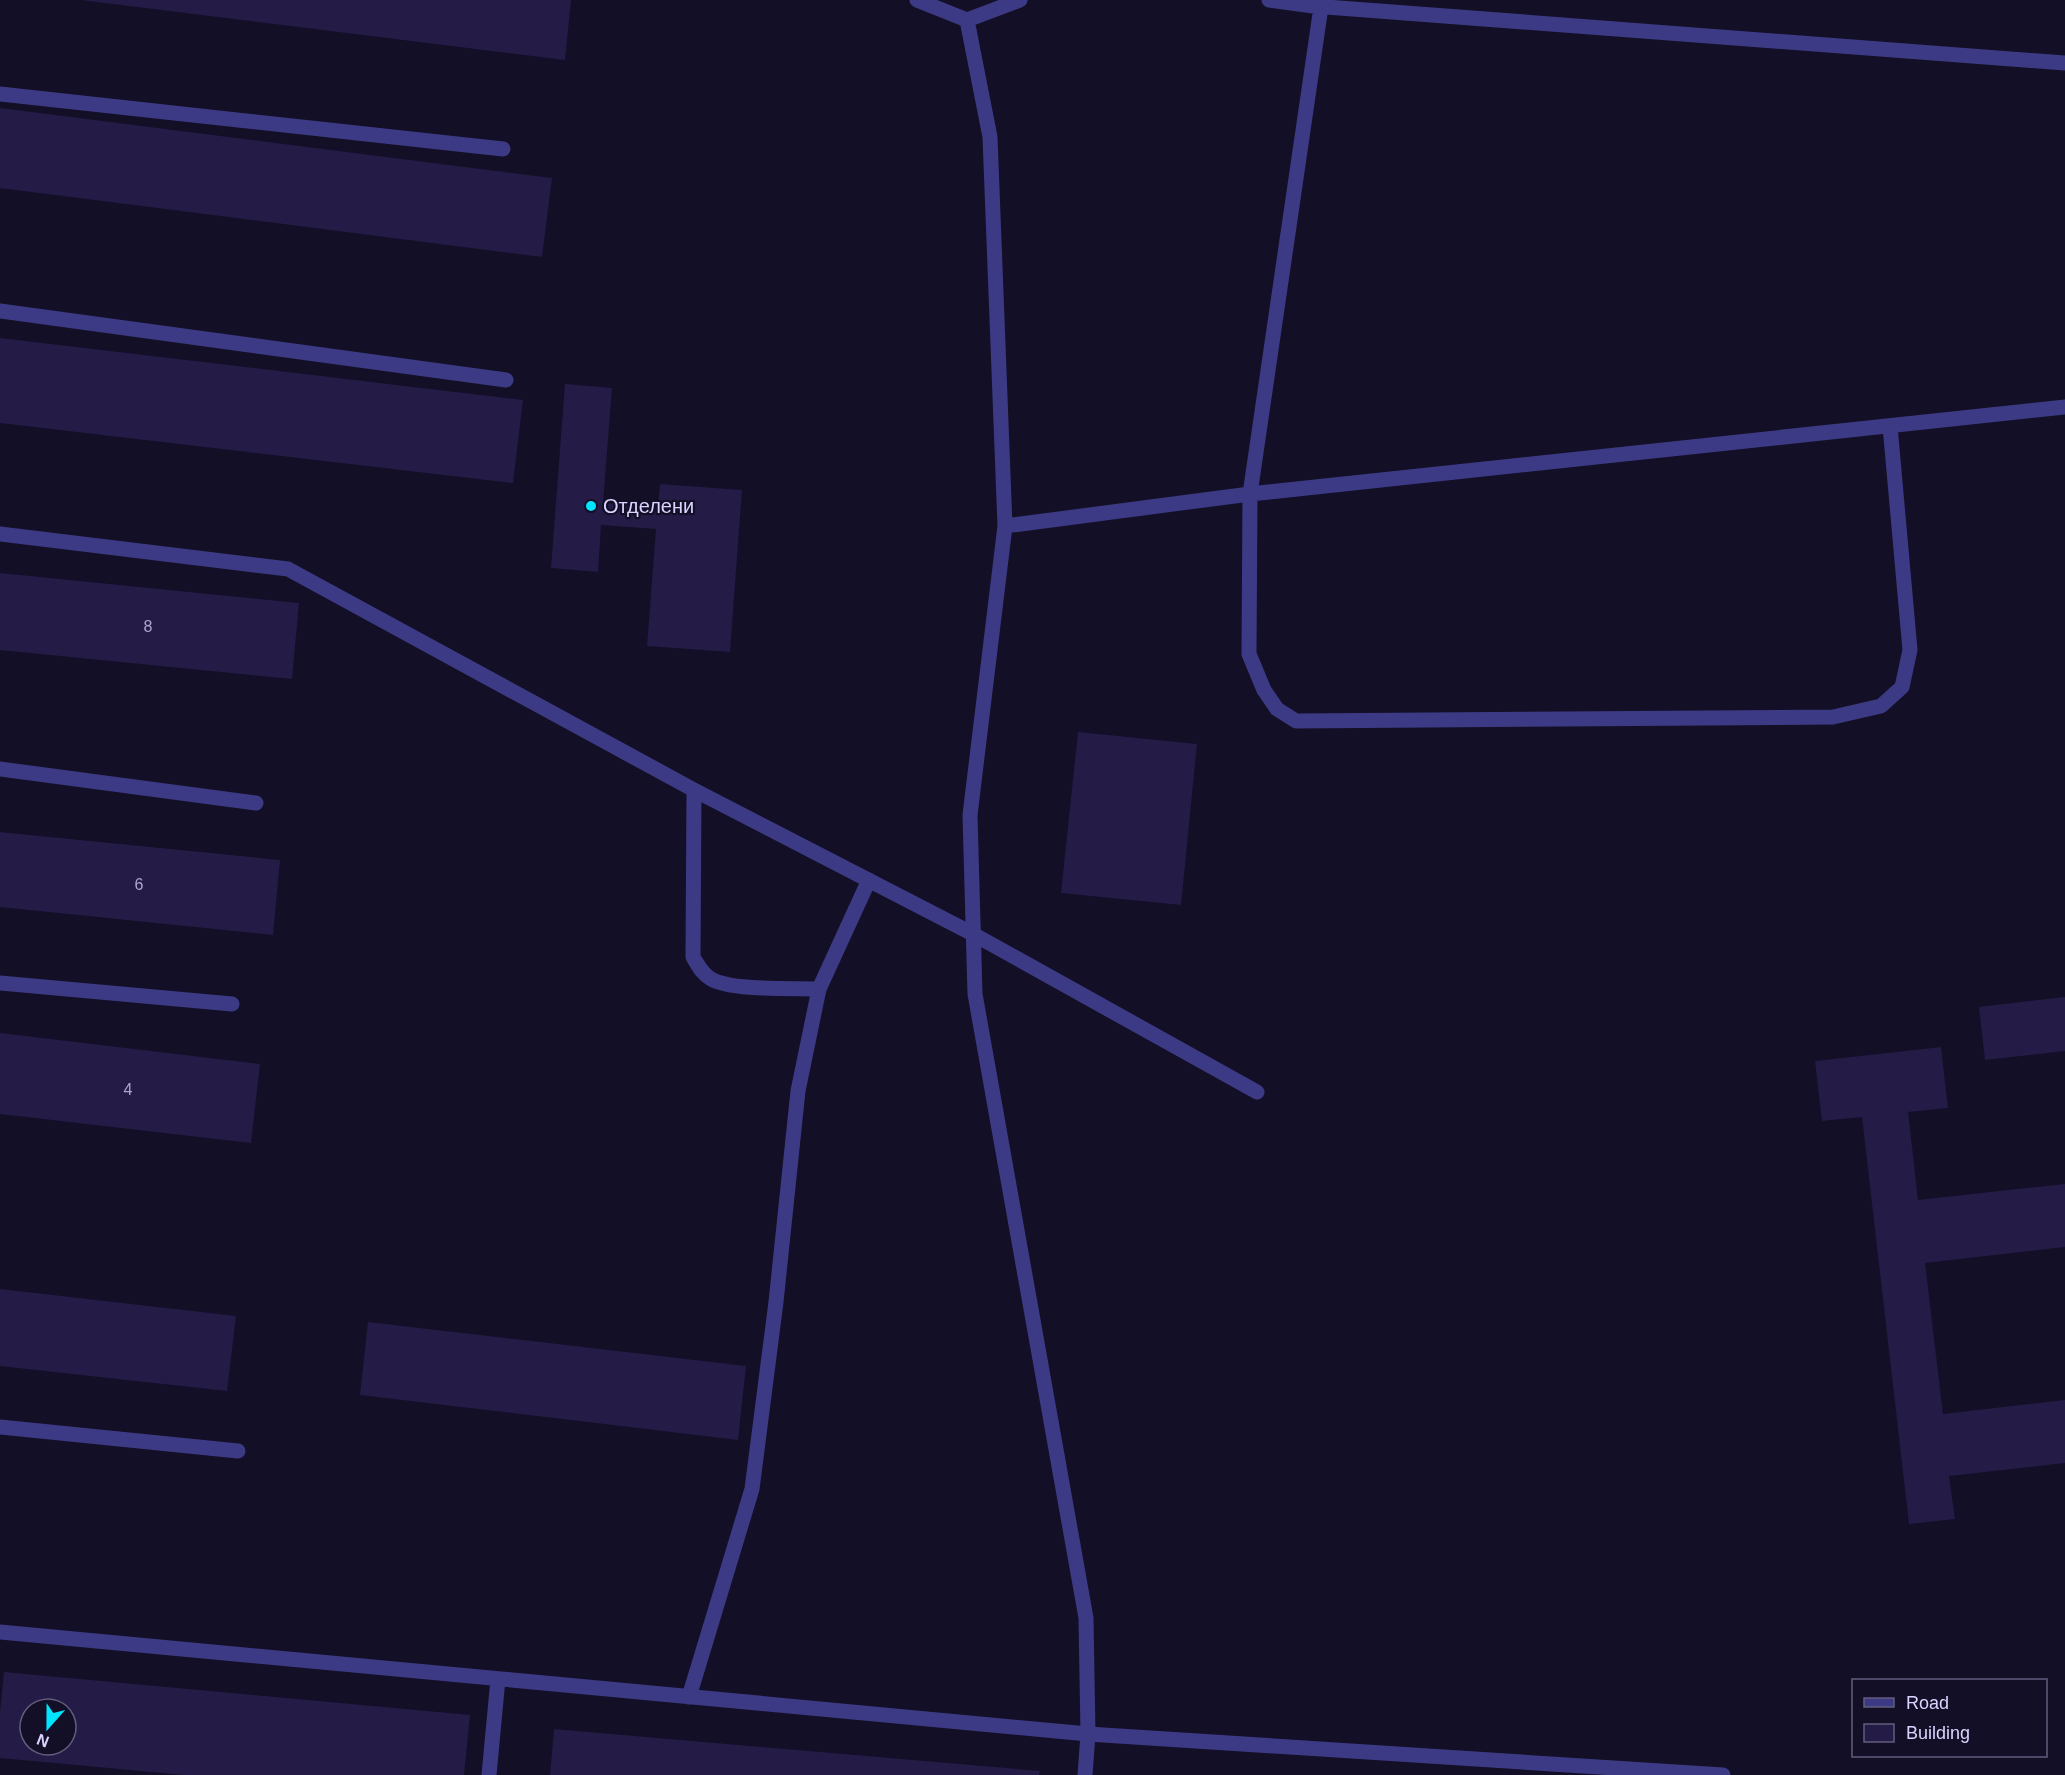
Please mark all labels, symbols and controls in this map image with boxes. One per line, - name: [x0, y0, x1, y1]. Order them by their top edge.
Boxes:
- place label: Отделени: [603, 495, 694, 517]
- marker: Отделени: [584, 499, 598, 513]
- house number: 8: [144, 618, 153, 635]
- house number: 6: [135, 876, 144, 893]
- house number: 4: [124, 1081, 133, 1098]
- legend: [1852, 1679, 2047, 1757]
- text: Road: [1906, 1693, 1949, 1713]
- north arrow: [18, 1697, 78, 1757]
- text: Building: [1906, 1723, 1970, 1743]
- text: N: [34, 1731, 51, 1751]

